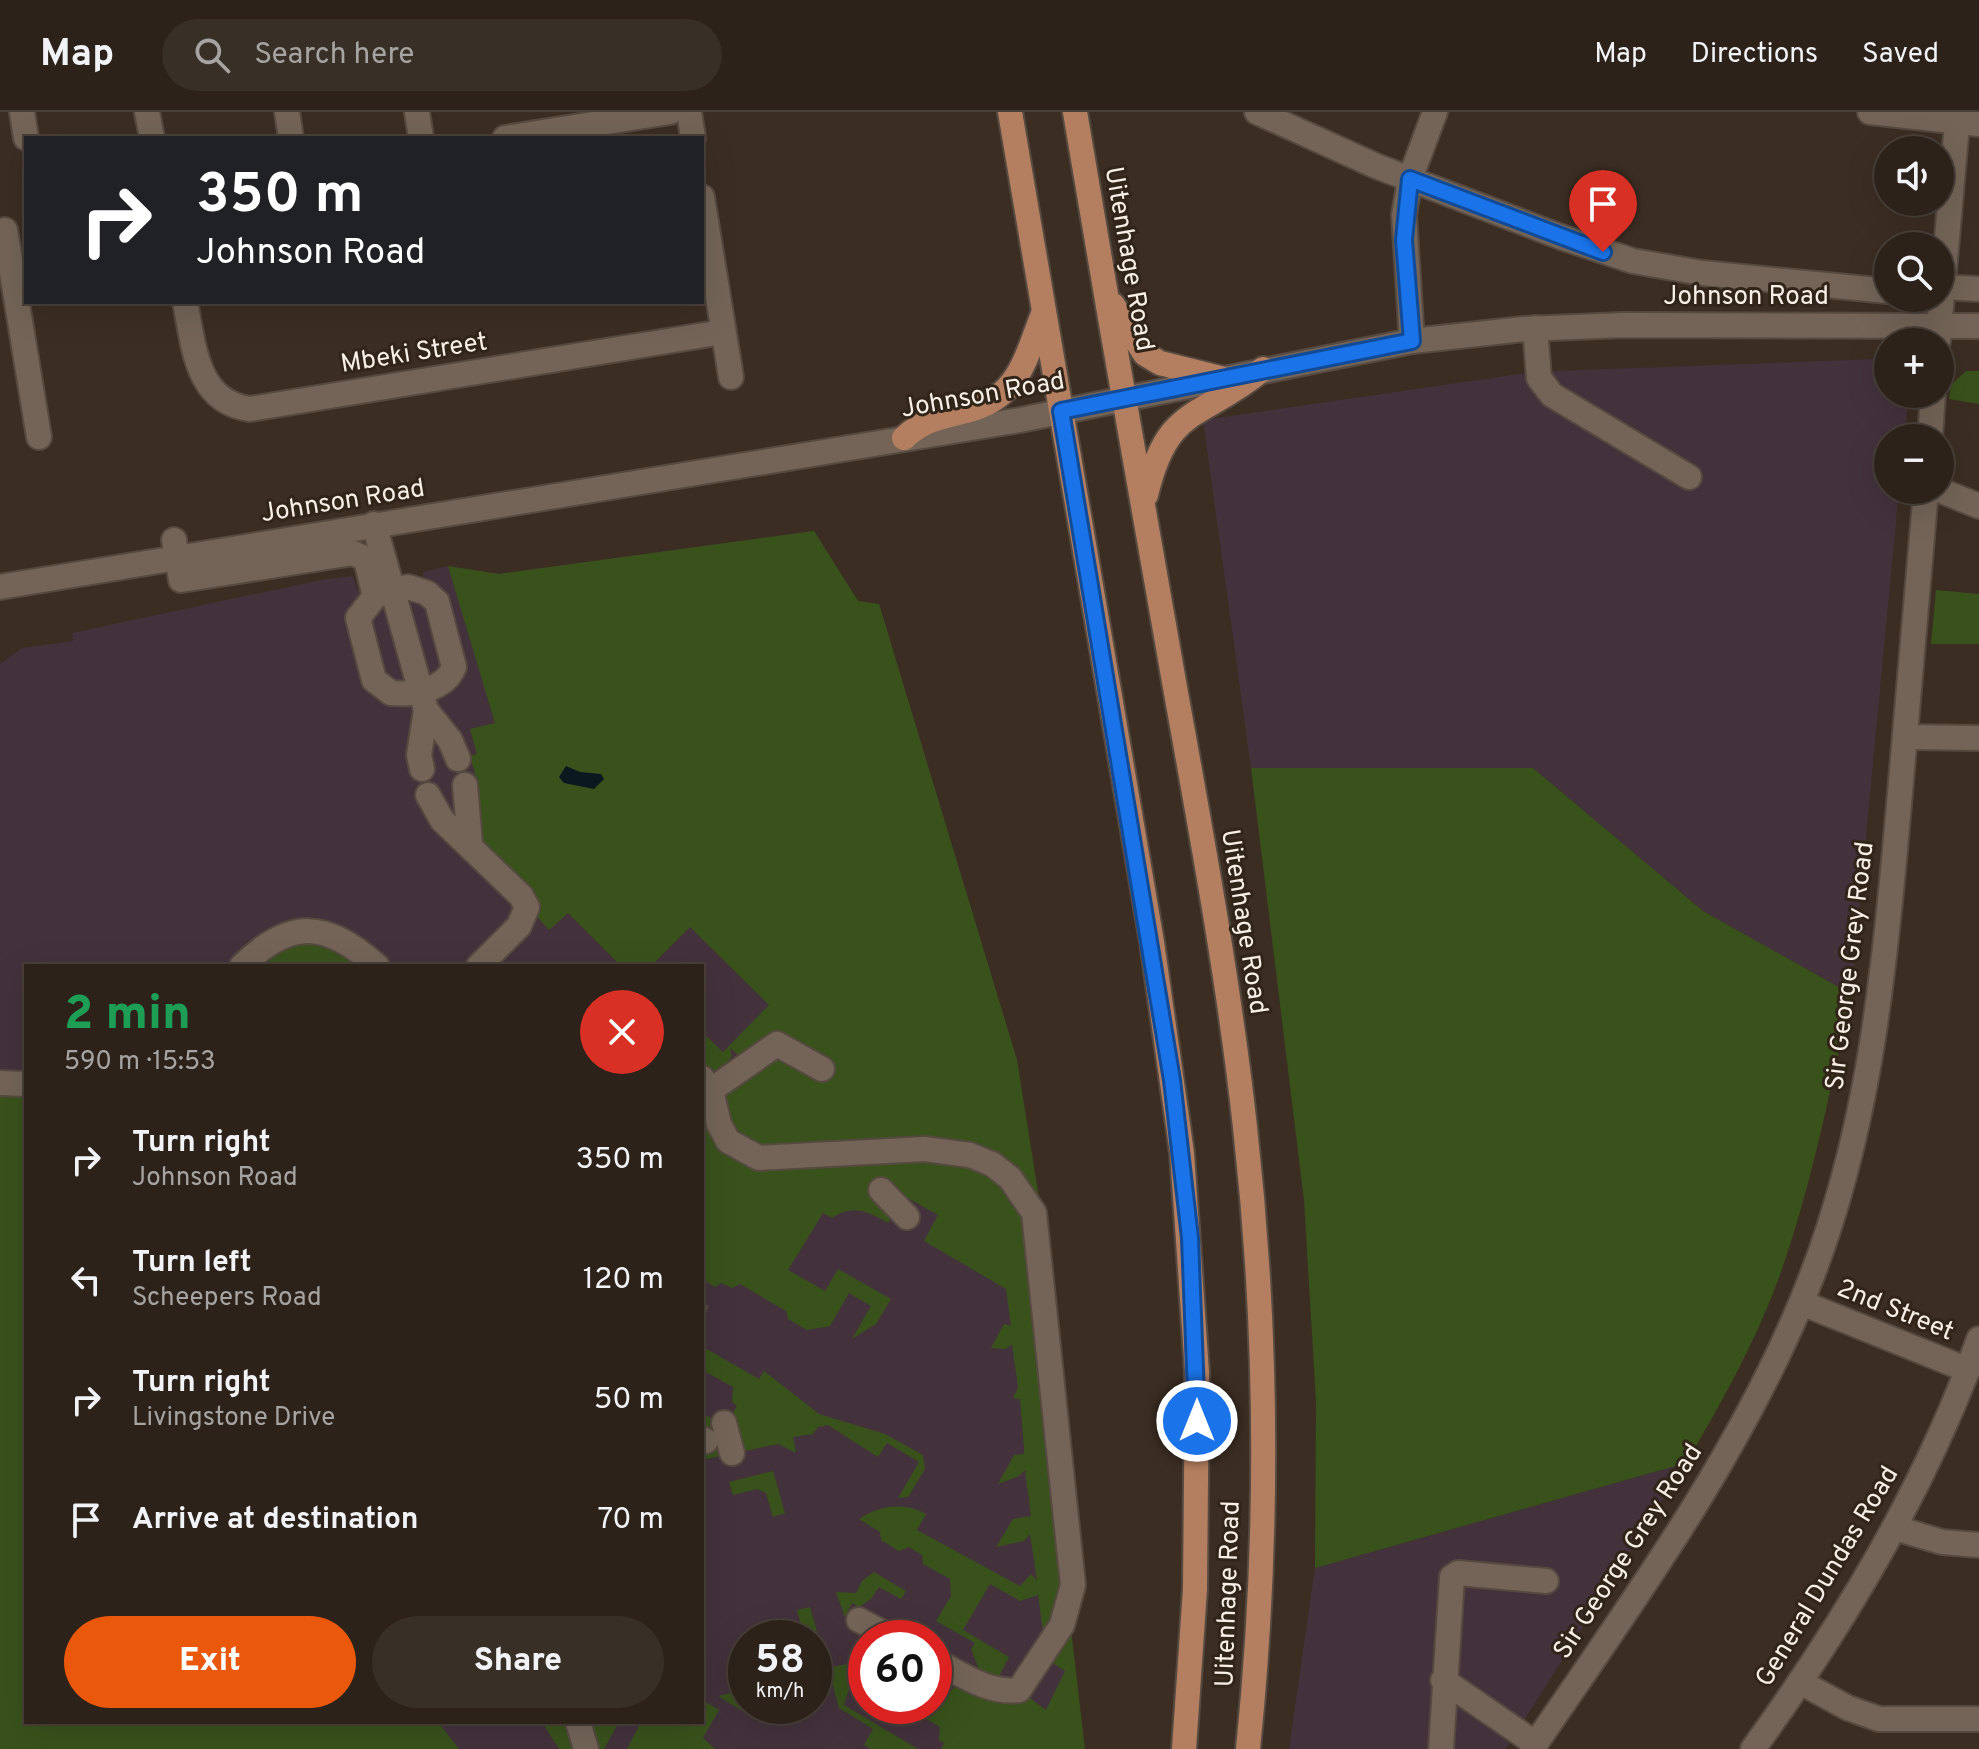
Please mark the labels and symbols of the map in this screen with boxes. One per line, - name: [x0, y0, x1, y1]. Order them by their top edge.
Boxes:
- street label: Uitenhage Road: [1096, 164, 1160, 354]
- pin: [1569, 170, 1637, 252]
- street label: Johnson Road: [1663, 281, 1829, 314]
- street label: Mbeki Street: [338, 326, 490, 382]
- street label: Johnson Road: [899, 365, 1067, 427]
- street label: Johnson Road: [259, 473, 427, 531]
- street label: Uitenhage Road: [1212, 827, 1274, 1017]
- street label: Sir George Grey Road: [1819, 840, 1883, 1092]
- street label: 2nd Street: [1832, 1273, 1958, 1349]
- position arrow: [1155, 1379, 1239, 1463]
- street label: Sir George Grey Road: [1547, 1438, 1711, 1666]
- street label: General Dundas Road: [1749, 1461, 1907, 1693]
- street label: Uitenhage Road: [1209, 1500, 1249, 1688]
- speed limit sign: 60: [848, 1620, 952, 1724]

